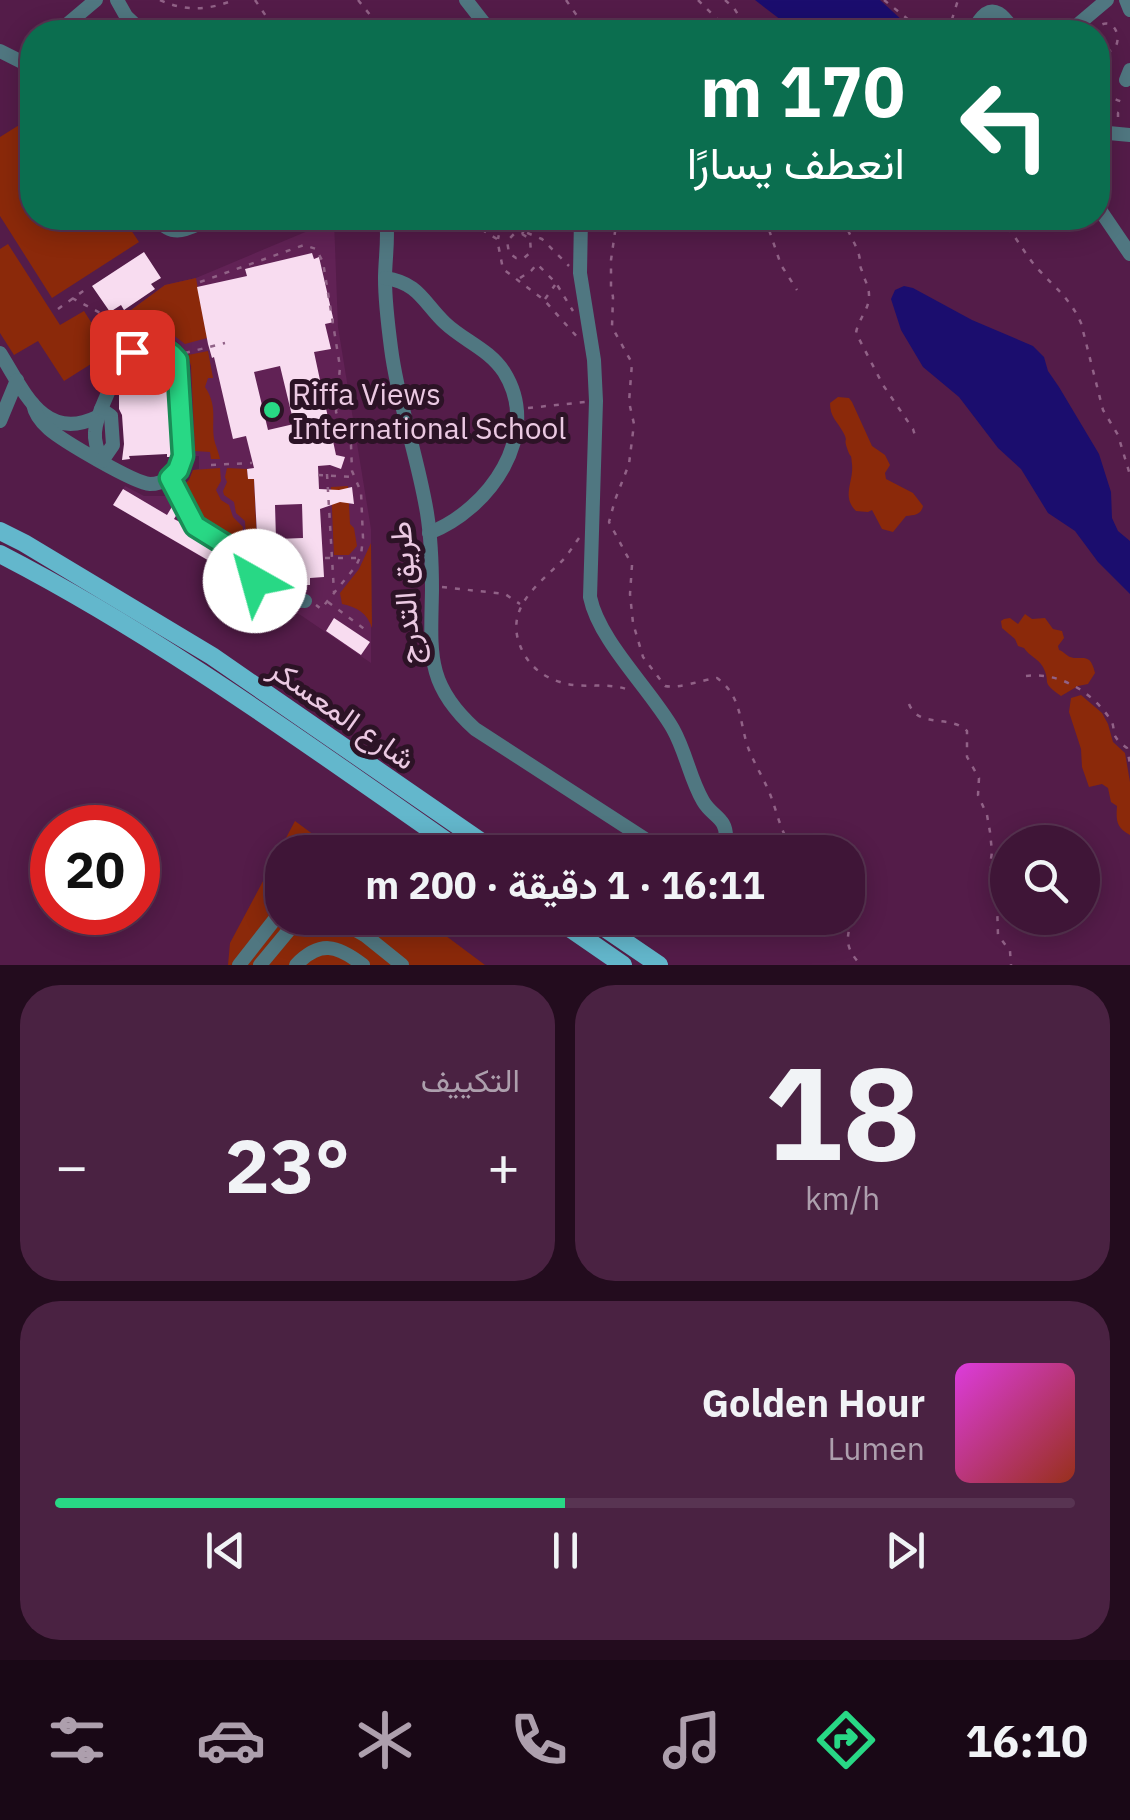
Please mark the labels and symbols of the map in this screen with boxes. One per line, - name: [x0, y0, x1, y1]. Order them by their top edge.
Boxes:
- pin: [90, 310, 175, 395]
- place label: Riffa Views International School: [292, 374, 566, 447]
- marker: Riffa Views International School: [261, 399, 283, 421]
- street label: طريق التدرج: [380, 520, 430, 666]
- position arrow: [203, 529, 307, 633]
- street label: شارع المعسكر: [260, 648, 424, 779]
- speed limit sign: 20: [30, 805, 160, 935]

